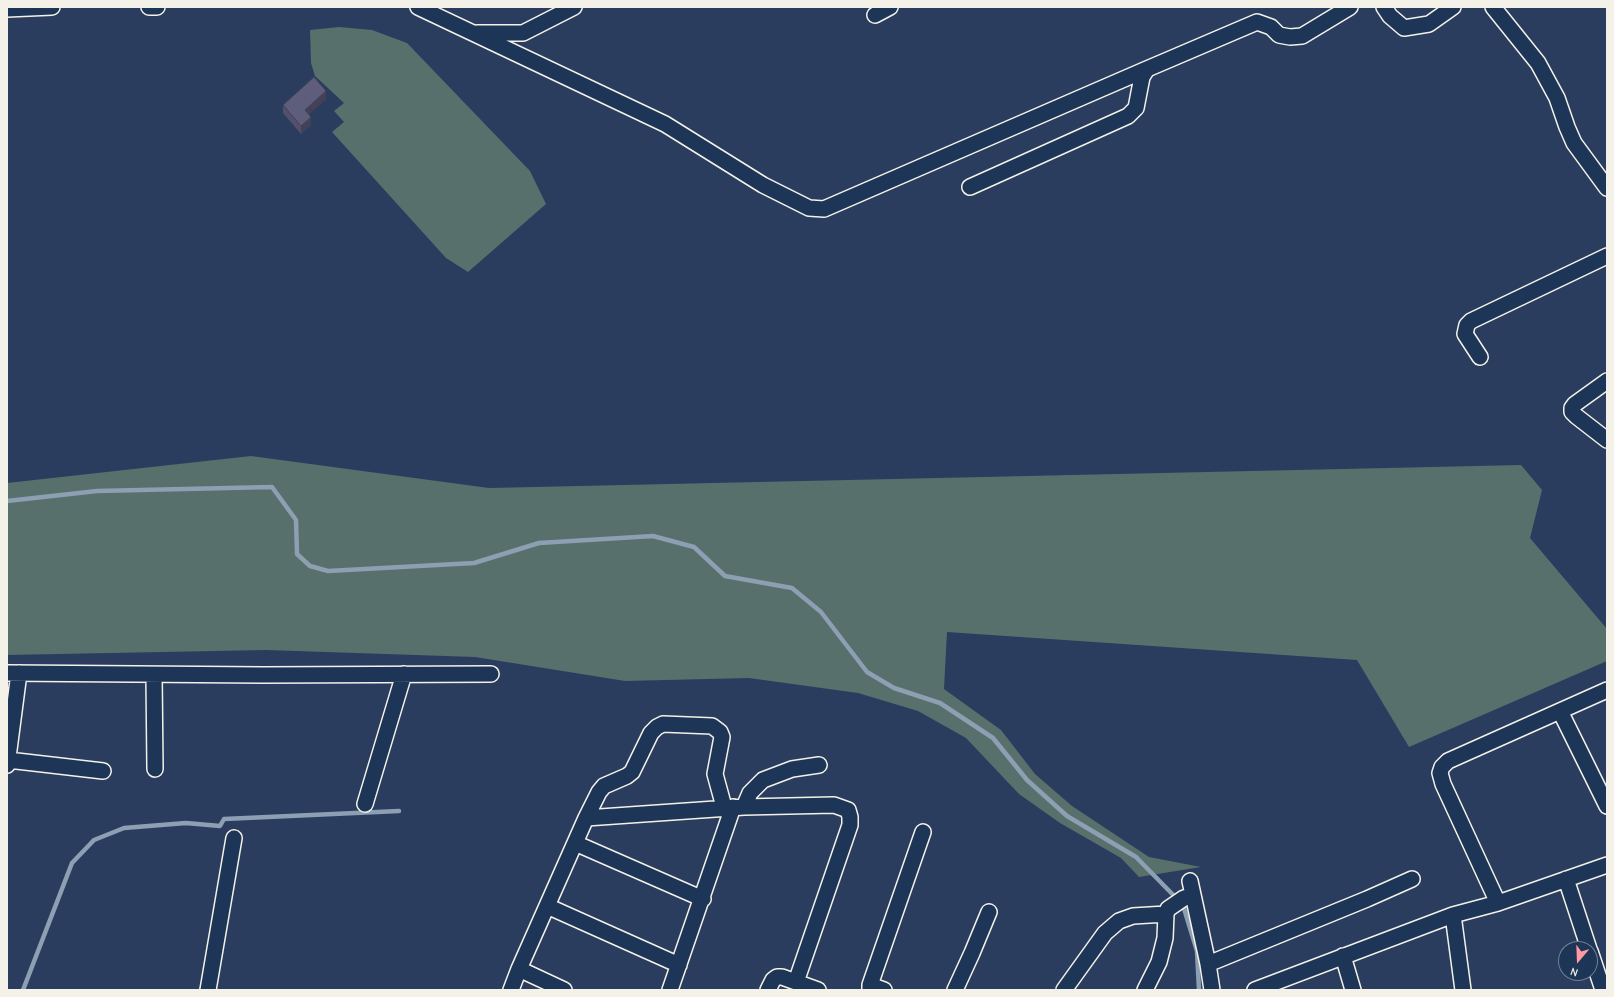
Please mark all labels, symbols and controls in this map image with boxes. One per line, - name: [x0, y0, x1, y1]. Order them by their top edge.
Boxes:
- north arrow: [1558, 941, 1598, 981]
- text: N: [1569, 965, 1580, 979]

